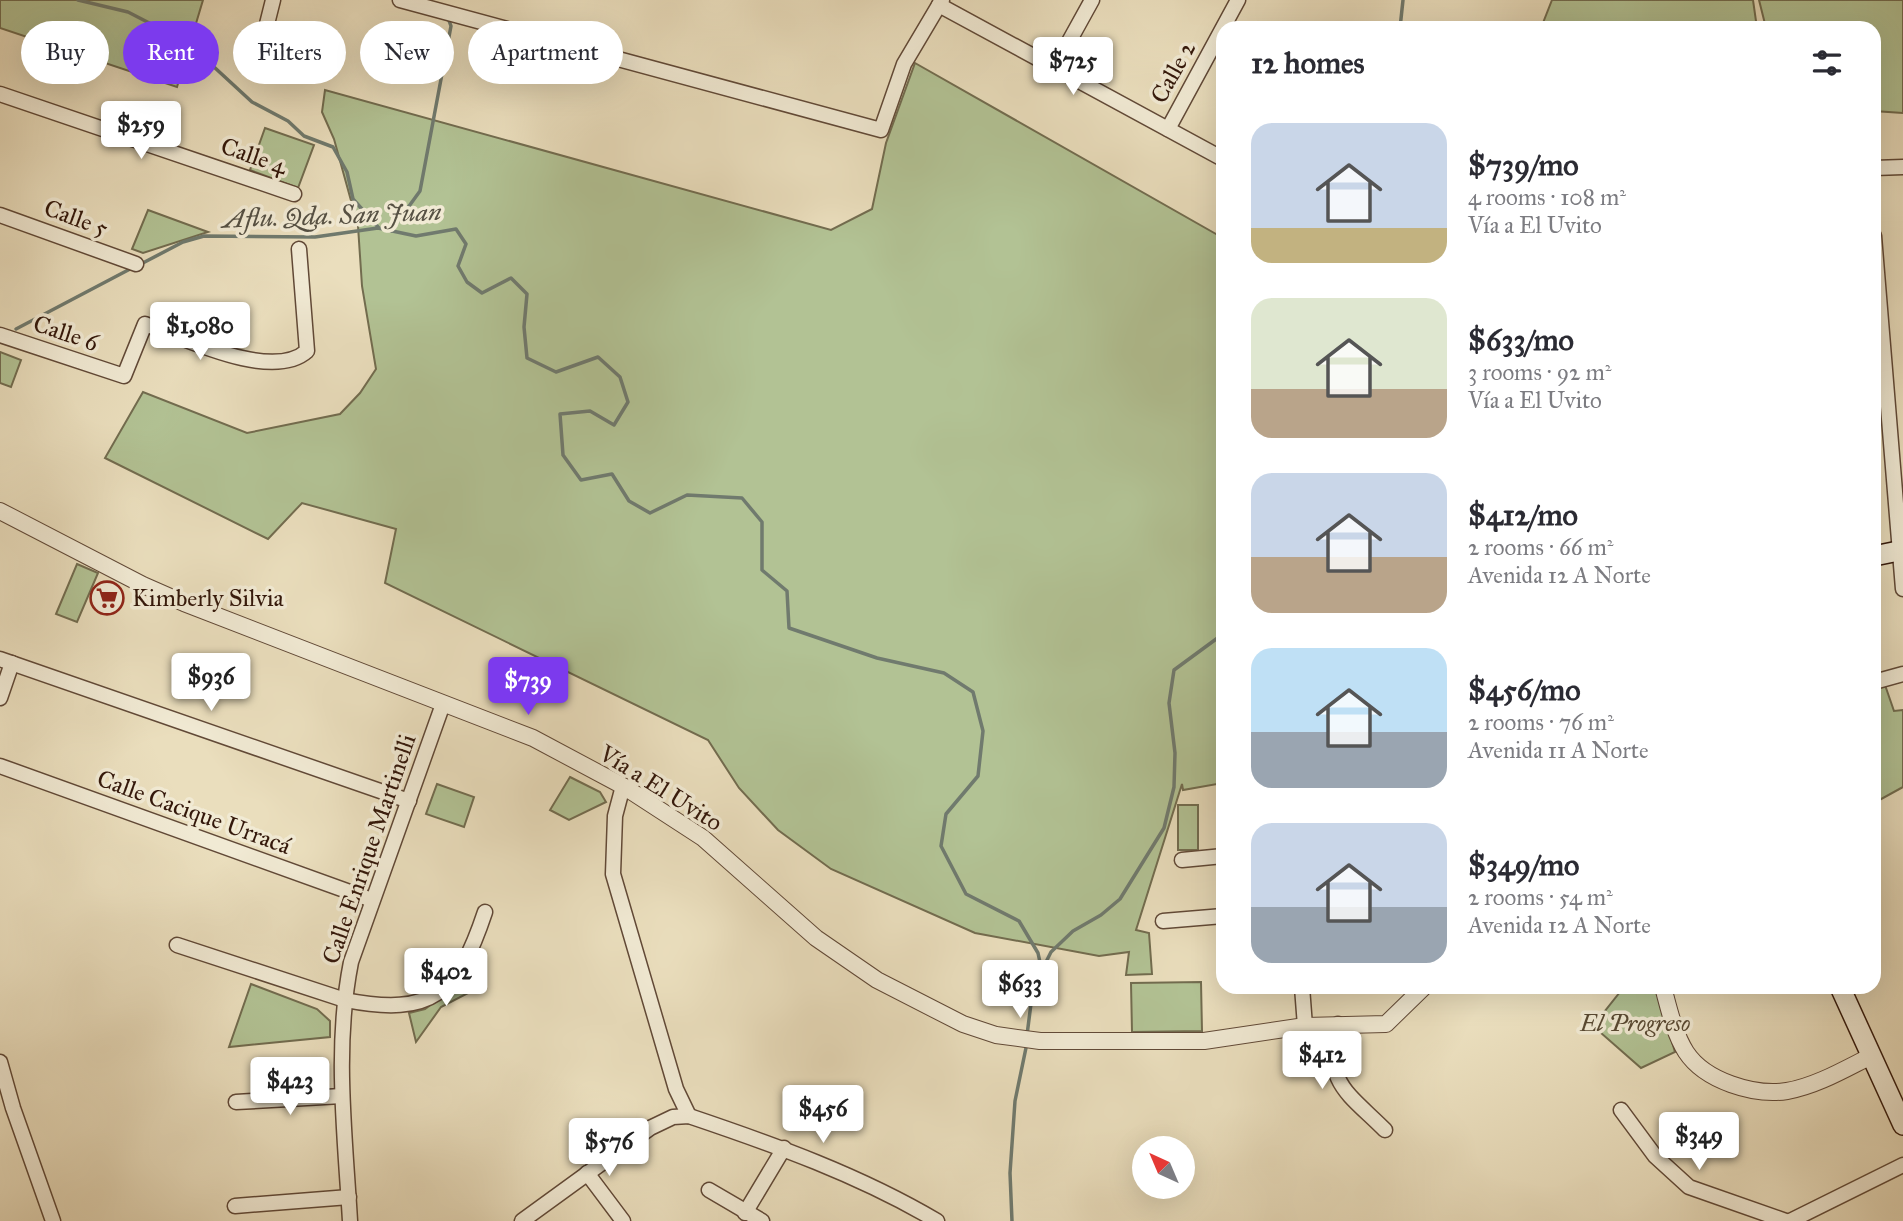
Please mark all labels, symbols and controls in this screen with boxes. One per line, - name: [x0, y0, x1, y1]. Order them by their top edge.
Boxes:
- chip: Buy: [21, 21, 109, 84]
- chip: Rent: [123, 21, 219, 84]
- chip: Filters: [233, 21, 346, 84]
- chip: New: [360, 21, 454, 84]
- chip: Apartment: [468, 21, 623, 84]
- street label: Calle 2: [1144, 36, 1202, 108]
- pin: $725: [1032, 38, 1114, 97]
- icon: filters: [1808, 44, 1846, 82]
- text: 12 homes: [1251, 45, 1364, 81]
- text: $725: [1049, 46, 1097, 74]
- pin: $259: [100, 102, 182, 161]
- text: $259: [117, 110, 165, 138]
- street label: Calle 4: [217, 131, 292, 181]
- text: $739/mo: [1468, 147, 1579, 183]
- icon: home: [1307, 151, 1391, 235]
- text: 4 rooms · 108 m²: [1468, 183, 1626, 211]
- street label: Calle 5: [40, 193, 112, 243]
- water label: Aflu. Qda. San Juan: [219, 195, 443, 236]
- text: Vía a El Uvito: [1468, 211, 1602, 239]
- pin: $1,080: [143, 302, 257, 362]
- street label: Calle 6: [30, 308, 103, 358]
- text: $1,080: [166, 311, 234, 339]
- text: $633/mo: [1468, 322, 1574, 358]
- icon: home: [1307, 326, 1391, 410]
- text: 3 rooms · 92 m²: [1468, 358, 1611, 386]
- text: Vía a El Uvito: [1468, 386, 1602, 414]
- text: $412/mo: [1468, 497, 1578, 533]
- icon: home: [1307, 501, 1391, 585]
- text: 2 rooms · 66 m²: [1468, 533, 1613, 561]
- text: Avenida 12 A Norte: [1468, 561, 1651, 589]
- supermarket icon: Kimberly Silvia: [88, 579, 126, 617]
- place label: Kimberly Silvia: [132, 583, 285, 613]
- pin: $936: [170, 654, 252, 713]
- pin: $739: [487, 658, 569, 717]
- text: $936: [187, 662, 235, 690]
- text: $739: [504, 666, 552, 694]
- text: $456/mo: [1468, 672, 1581, 708]
- icon: home: [1307, 676, 1391, 760]
- text: 2 rooms · 76 m²: [1468, 708, 1614, 736]
- street label: Calle Enrique Martinelli: [316, 730, 423, 968]
- text: Avenida 11 A Norte: [1468, 736, 1649, 764]
- street label: Vía a El Uvito: [593, 738, 728, 838]
- street label: Calle Cacique Urracá: [93, 763, 296, 861]
- text: $349/mo: [1468, 847, 1579, 883]
- icon: home: [1307, 851, 1391, 935]
- text: 2 rooms · 54 m²: [1468, 883, 1613, 911]
- text: Avenida 12 A Norte: [1468, 911, 1651, 939]
- pin: $402: [405, 948, 487, 1008]
- text: $402: [420, 957, 472, 985]
- pin: $633: [979, 960, 1061, 1020]
- text: $633: [998, 969, 1042, 997]
- park label: El Progreso: [1579, 1008, 1690, 1038]
- pin: $412: [1281, 1032, 1363, 1091]
- text: $412: [1298, 1040, 1346, 1068]
- pin: $423: [249, 1058, 331, 1117]
- text: $423: [266, 1066, 314, 1094]
- pin: $456: [782, 1086, 864, 1145]
- text: $456: [798, 1094, 848, 1122]
- pin: $349: [1658, 1112, 1740, 1172]
- pin: $576: [568, 1118, 650, 1178]
- text: $349: [1675, 1121, 1723, 1149]
- text: $576: [585, 1127, 633, 1155]
- north arrow: [1132, 1136, 1195, 1199]
- map controls: [1132, 1136, 1195, 1199]

